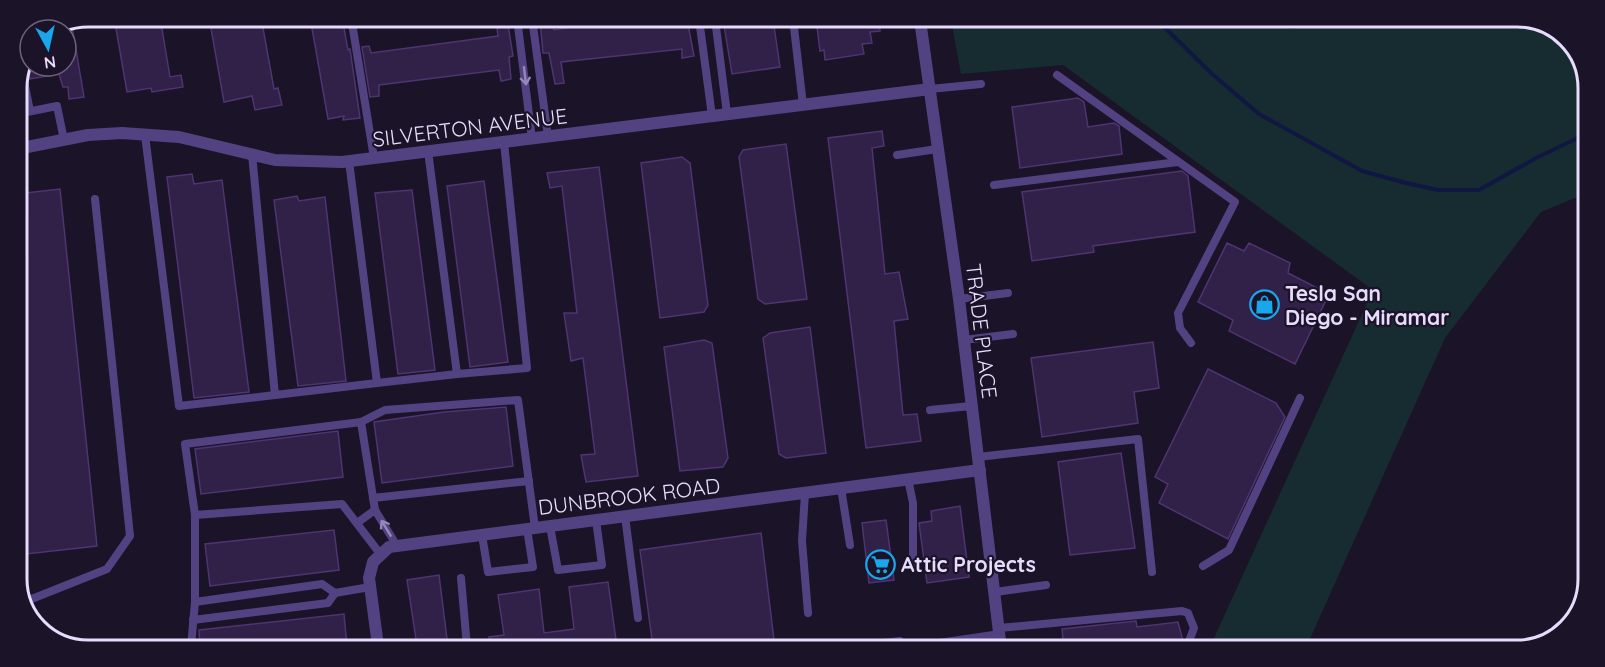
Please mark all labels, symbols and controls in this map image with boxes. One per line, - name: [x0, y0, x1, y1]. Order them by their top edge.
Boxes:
- north arrow: [18, 18, 78, 78]
- text: N: [43, 52, 57, 74]
- one-way arrow: [519, 66, 530, 86]
- street label: SILVERTON AVENUE: [371, 102, 569, 152]
- street label: TRADE PLACE: [961, 262, 1003, 400]
- place label: Tesla San Diego - Miramar: [1285, 280, 1449, 330]
- shop icon: Tesla San Diego - Miramar: [1248, 289, 1280, 321]
- street label: DUNBROOK ROAD: [536, 472, 722, 520]
- one-way arrow: [380, 520, 392, 537]
- supermarket icon: Attic Projects: [864, 548, 896, 580]
- place label: Attic Projects: [901, 551, 1036, 577]

